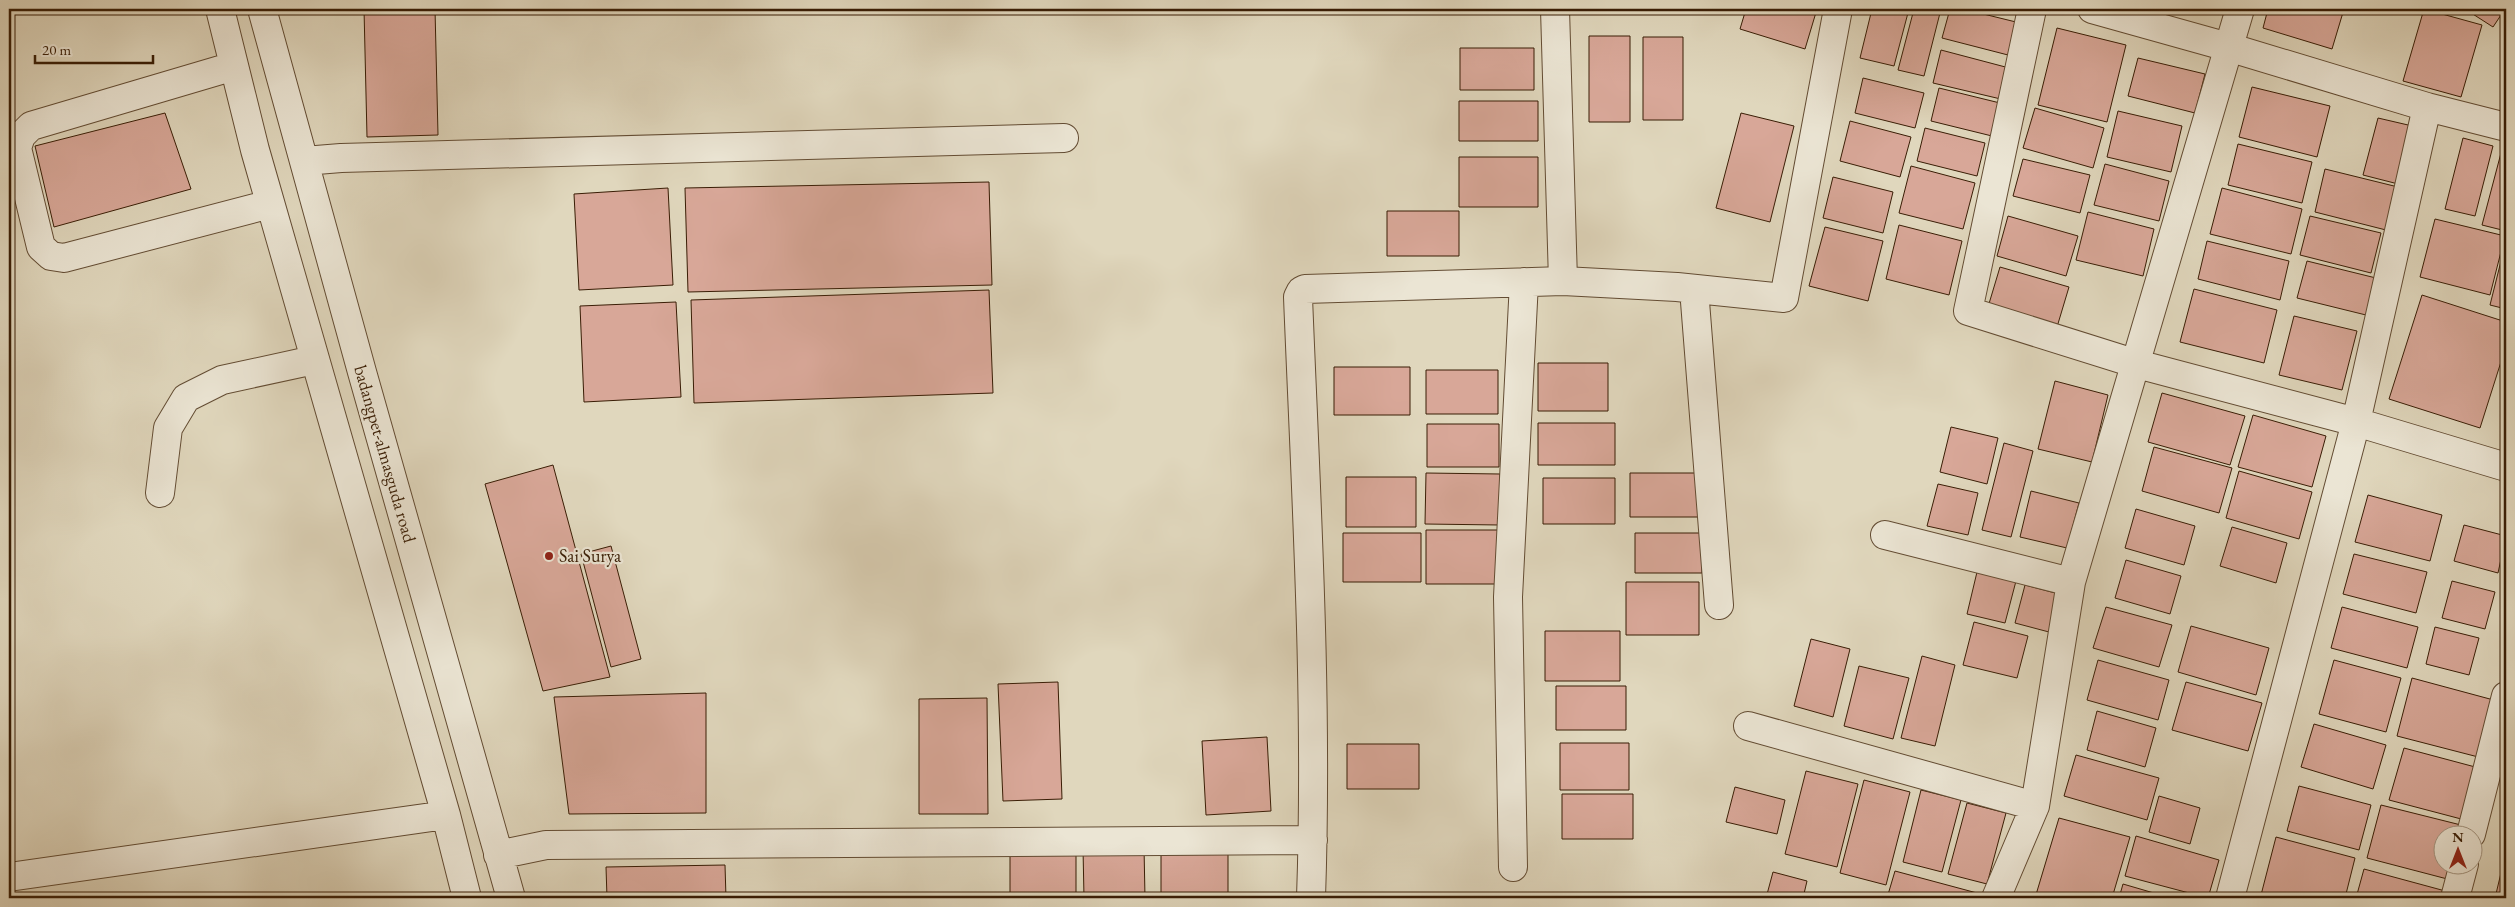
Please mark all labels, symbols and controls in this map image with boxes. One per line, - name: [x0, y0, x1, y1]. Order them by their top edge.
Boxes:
- scale bar: [35, 32, 152, 64]
- text: 20 m: [42, 40, 71, 59]
- street label: badangpet-almasguda road: [349, 363, 422, 546]
- place label: Sai Surya: [559, 544, 622, 567]
- marker: Sai Surya: [543, 550, 555, 562]
- north arrow: [2432, 824, 2482, 874]
- text: N: [2452, 828, 2464, 846]

